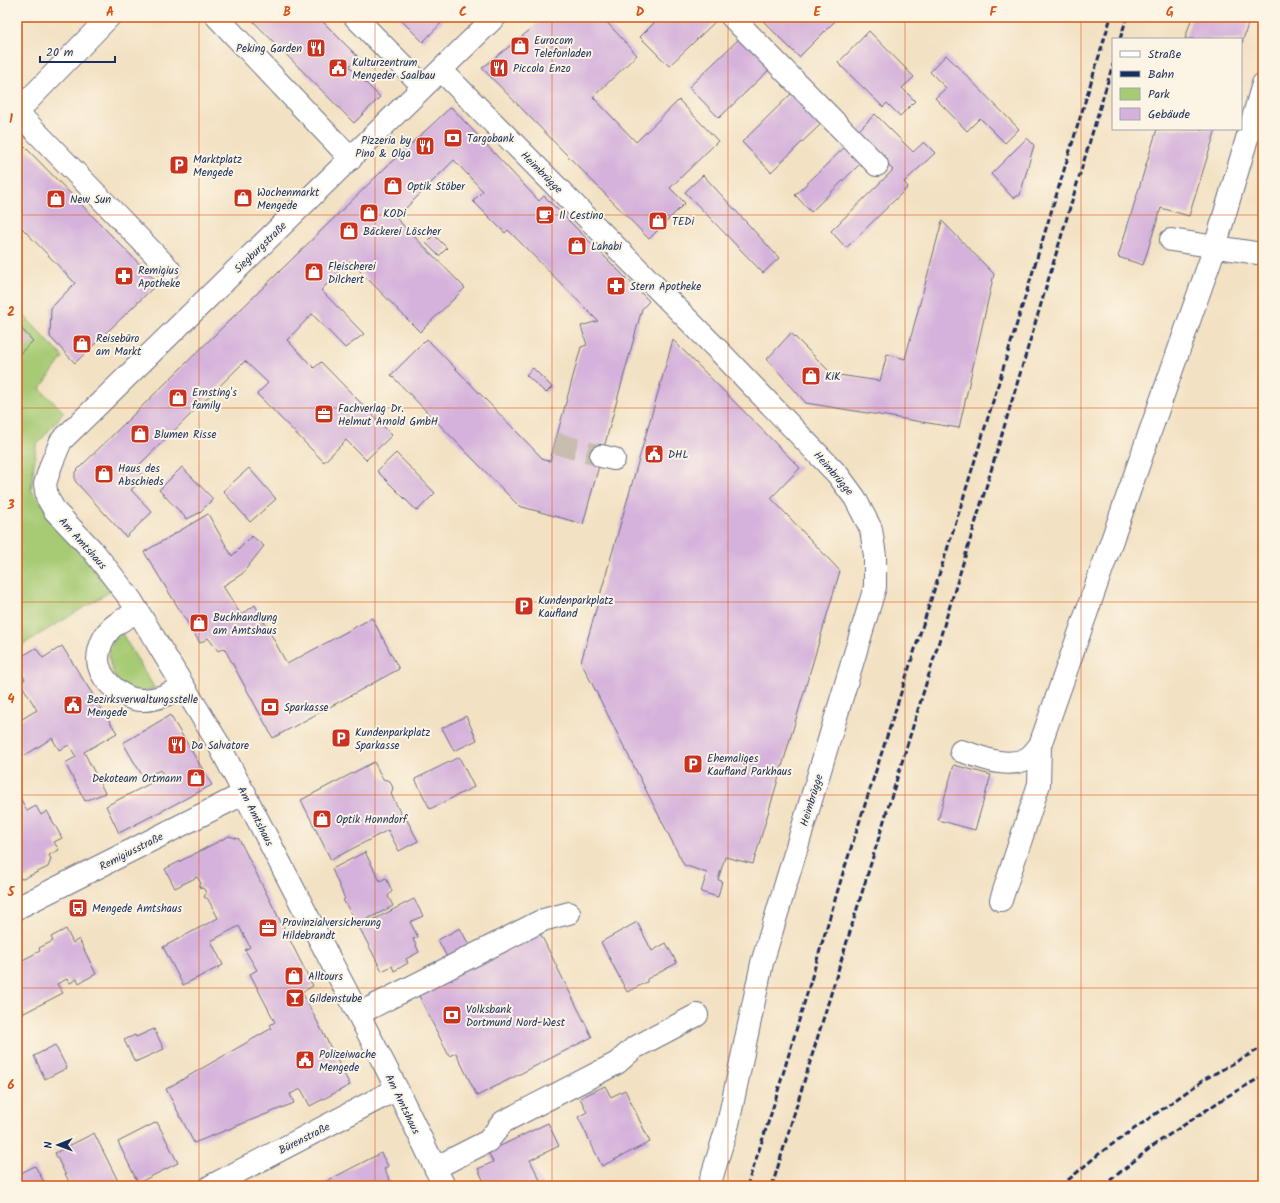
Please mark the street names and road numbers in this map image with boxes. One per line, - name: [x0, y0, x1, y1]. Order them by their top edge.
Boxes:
- street label: Heimbrügge: [516, 147, 567, 198]
- street label: Siegburgstraße: [230, 218, 291, 278]
- street label: Heimbrügge: [809, 447, 858, 500]
- street label: Am Amtshaus: [54, 513, 111, 574]
- street label: Heimbrügge: [795, 772, 828, 829]
- street label: Am Amtshaus: [232, 783, 278, 850]
- street label: Remigiusstraße: [96, 828, 167, 876]
- street label: Am Amtshaus: [380, 1071, 425, 1138]
- street label: Bürenstraße: [275, 1118, 333, 1160]

